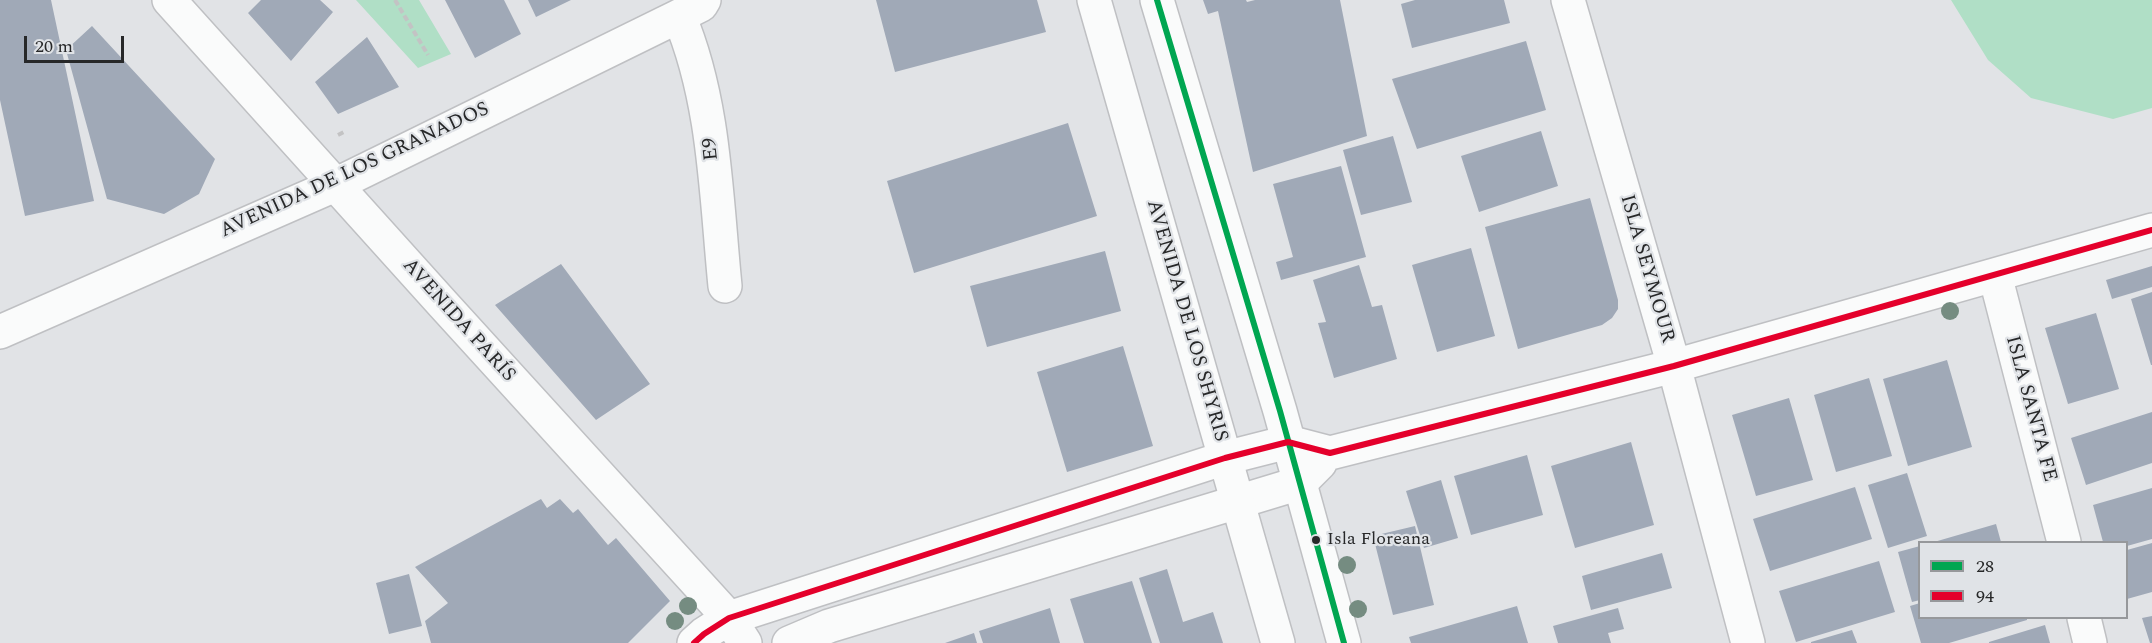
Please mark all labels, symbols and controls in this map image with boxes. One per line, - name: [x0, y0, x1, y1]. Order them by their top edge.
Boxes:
- scale bar: [27, 24, 128, 62]
- text: 20 m: [35, 33, 73, 60]
- street label: AVENIDA DE LOS GRANADOS: [217, 98, 493, 244]
- street label: E9: [699, 136, 725, 162]
- street label: ISLA SEYMOUR: [1613, 192, 1679, 346]
- street label: AVENIDA DE LOS SHYRIS: [1140, 197, 1232, 445]
- street label: AVENIDA PARÍS: [396, 254, 520, 388]
- street label: ISLA SANTA FE: [1999, 333, 2061, 485]
- place label: Isla Floreana: [1327, 529, 1430, 551]
- marker: Isla Floreana: [1310, 534, 1322, 546]
- legend: [1918, 541, 2128, 619]
- text: 28: [1976, 553, 1994, 580]
- text: 94: [1976, 583, 1994, 610]

